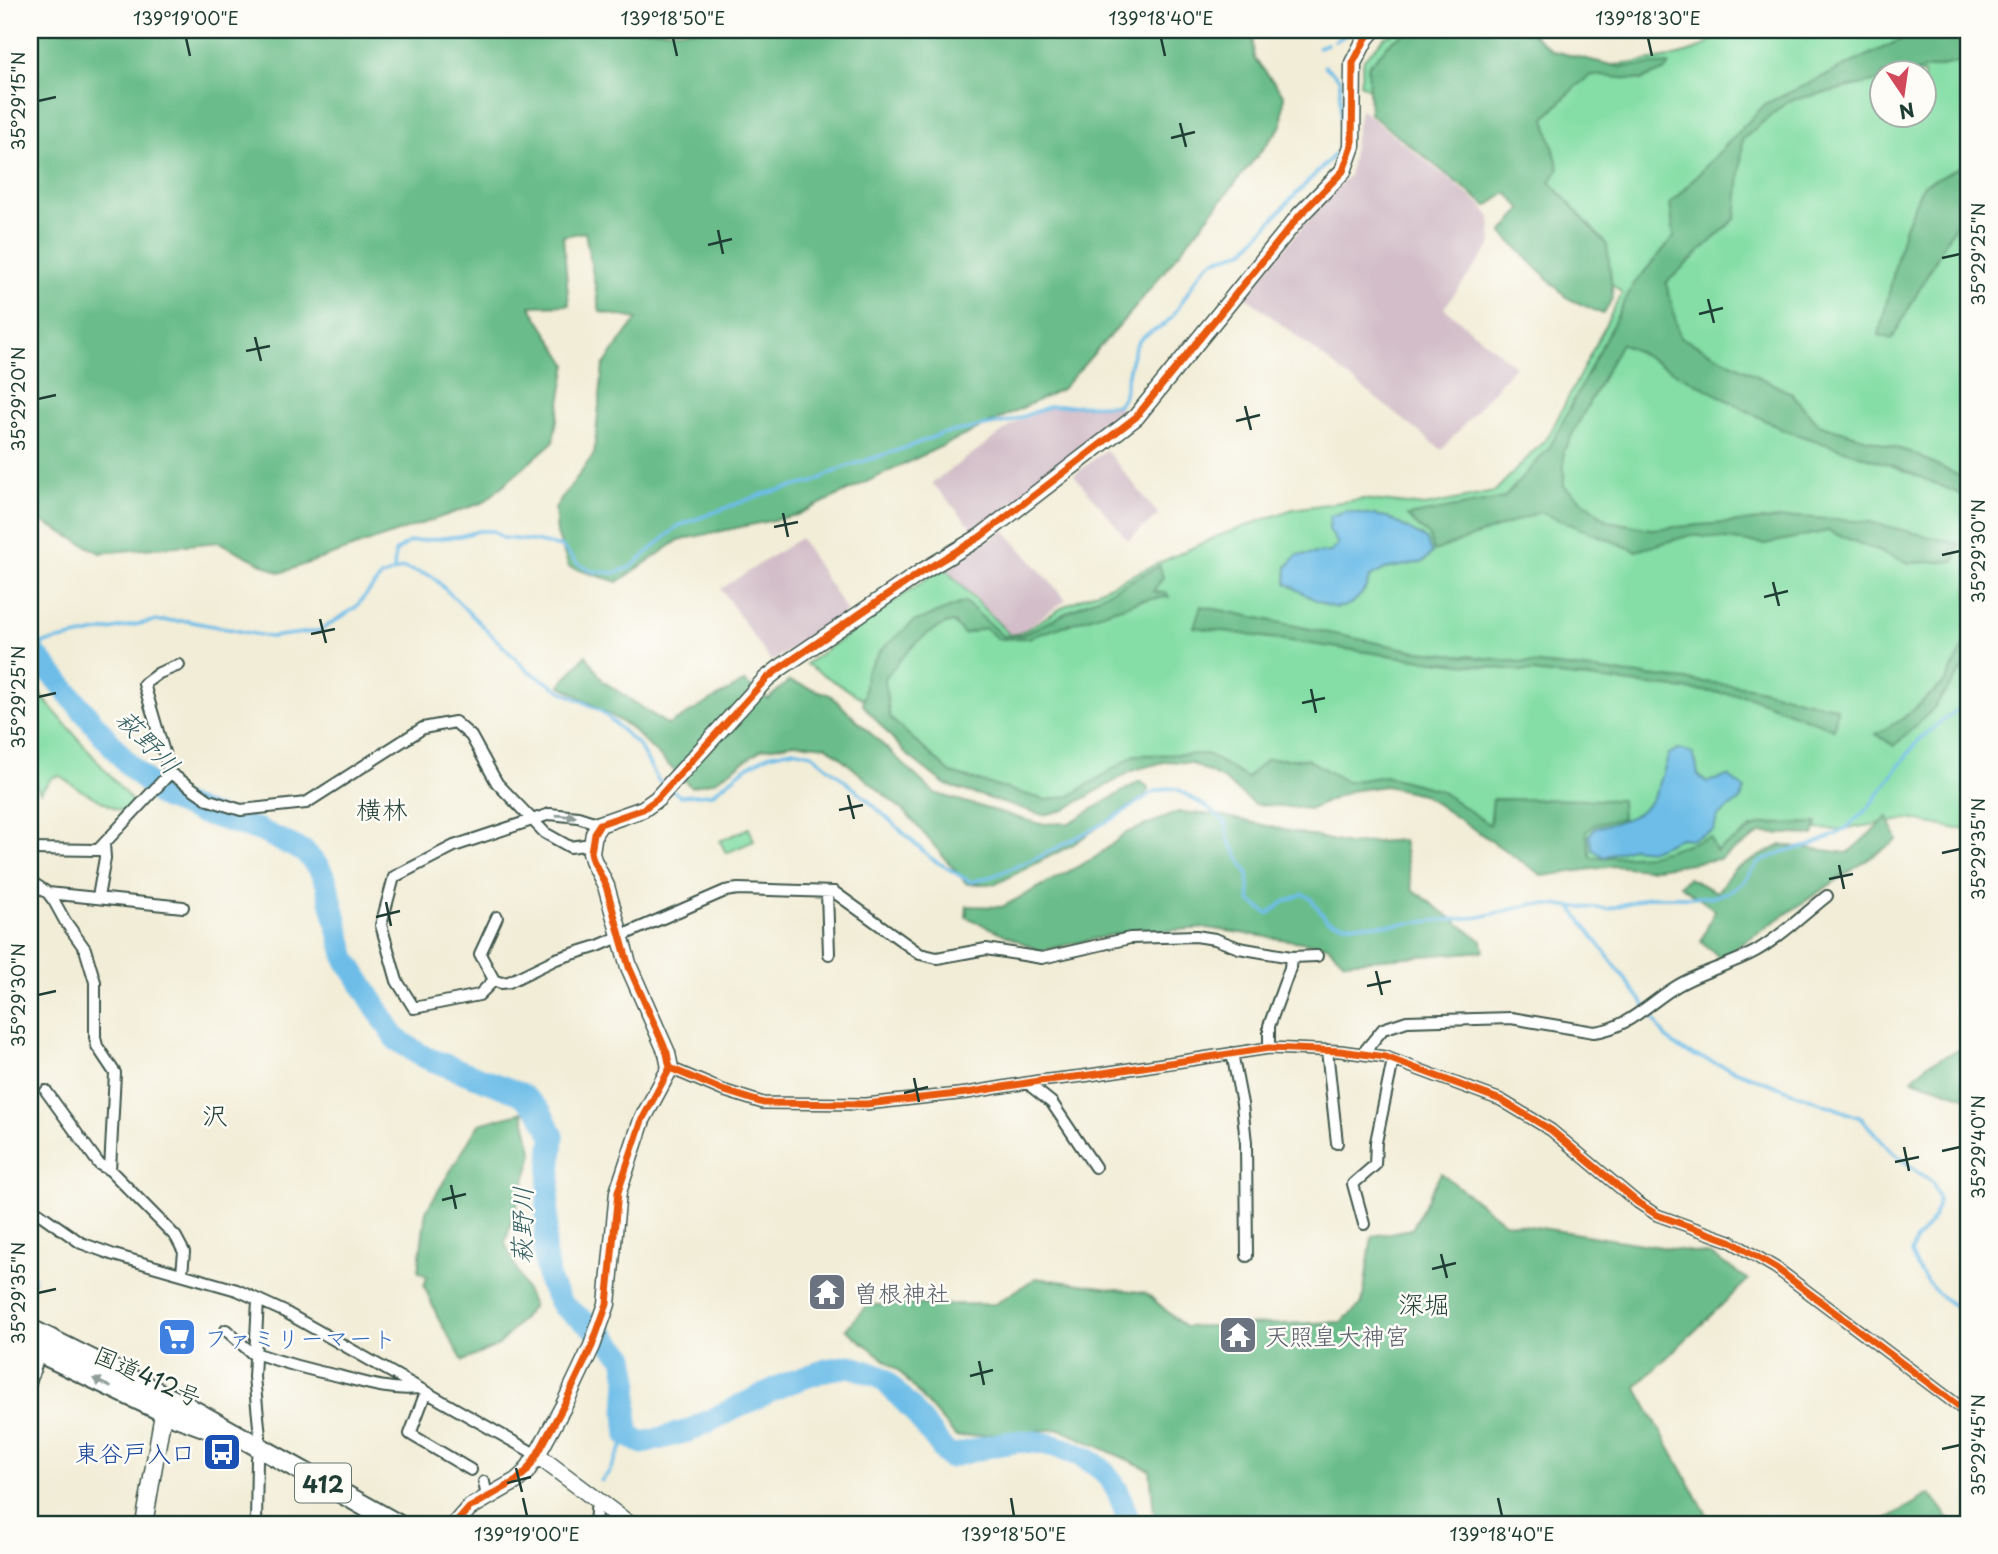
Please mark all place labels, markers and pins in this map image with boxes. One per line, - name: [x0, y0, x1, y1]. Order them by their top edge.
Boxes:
- temple icon: 曽根神社: [806, 1271, 848, 1313]
- place label: 曽根神社: [854, 1274, 950, 1310]
- temple icon: 天照皇大神宮: [1217, 1314, 1259, 1356]
- supermarket icon: ファミリーマート: [156, 1316, 198, 1358]
- place label: 天照皇大神宮: [1265, 1317, 1409, 1353]
- place label: ファミリーマート: [204, 1319, 396, 1355]
- bus stop icon: 東谷戸入口: [201, 1431, 243, 1473]
- place label: 東谷戸入口: [75, 1434, 195, 1470]

